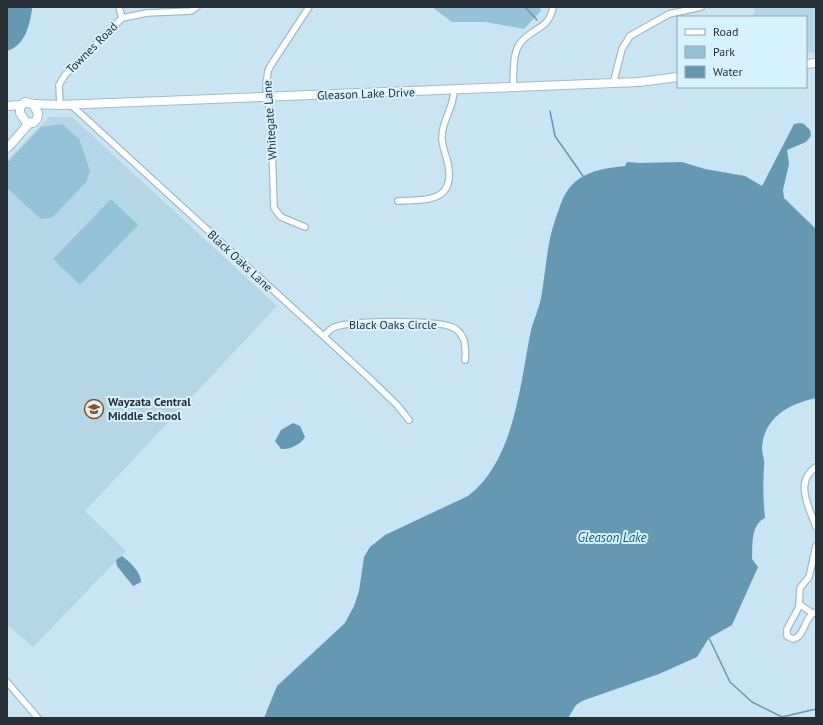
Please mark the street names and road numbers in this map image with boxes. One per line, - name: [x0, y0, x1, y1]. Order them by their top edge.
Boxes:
- street label: Townes Road: [63, 19, 120, 76]
- street label: Whitegate Lane: [259, 80, 280, 160]
- street label: Gleason Lake Drive: [317, 84, 415, 103]
- street label: Black Oaks Lane: [205, 227, 276, 294]
- street label: Black Oaks Circle: [349, 317, 437, 332]

